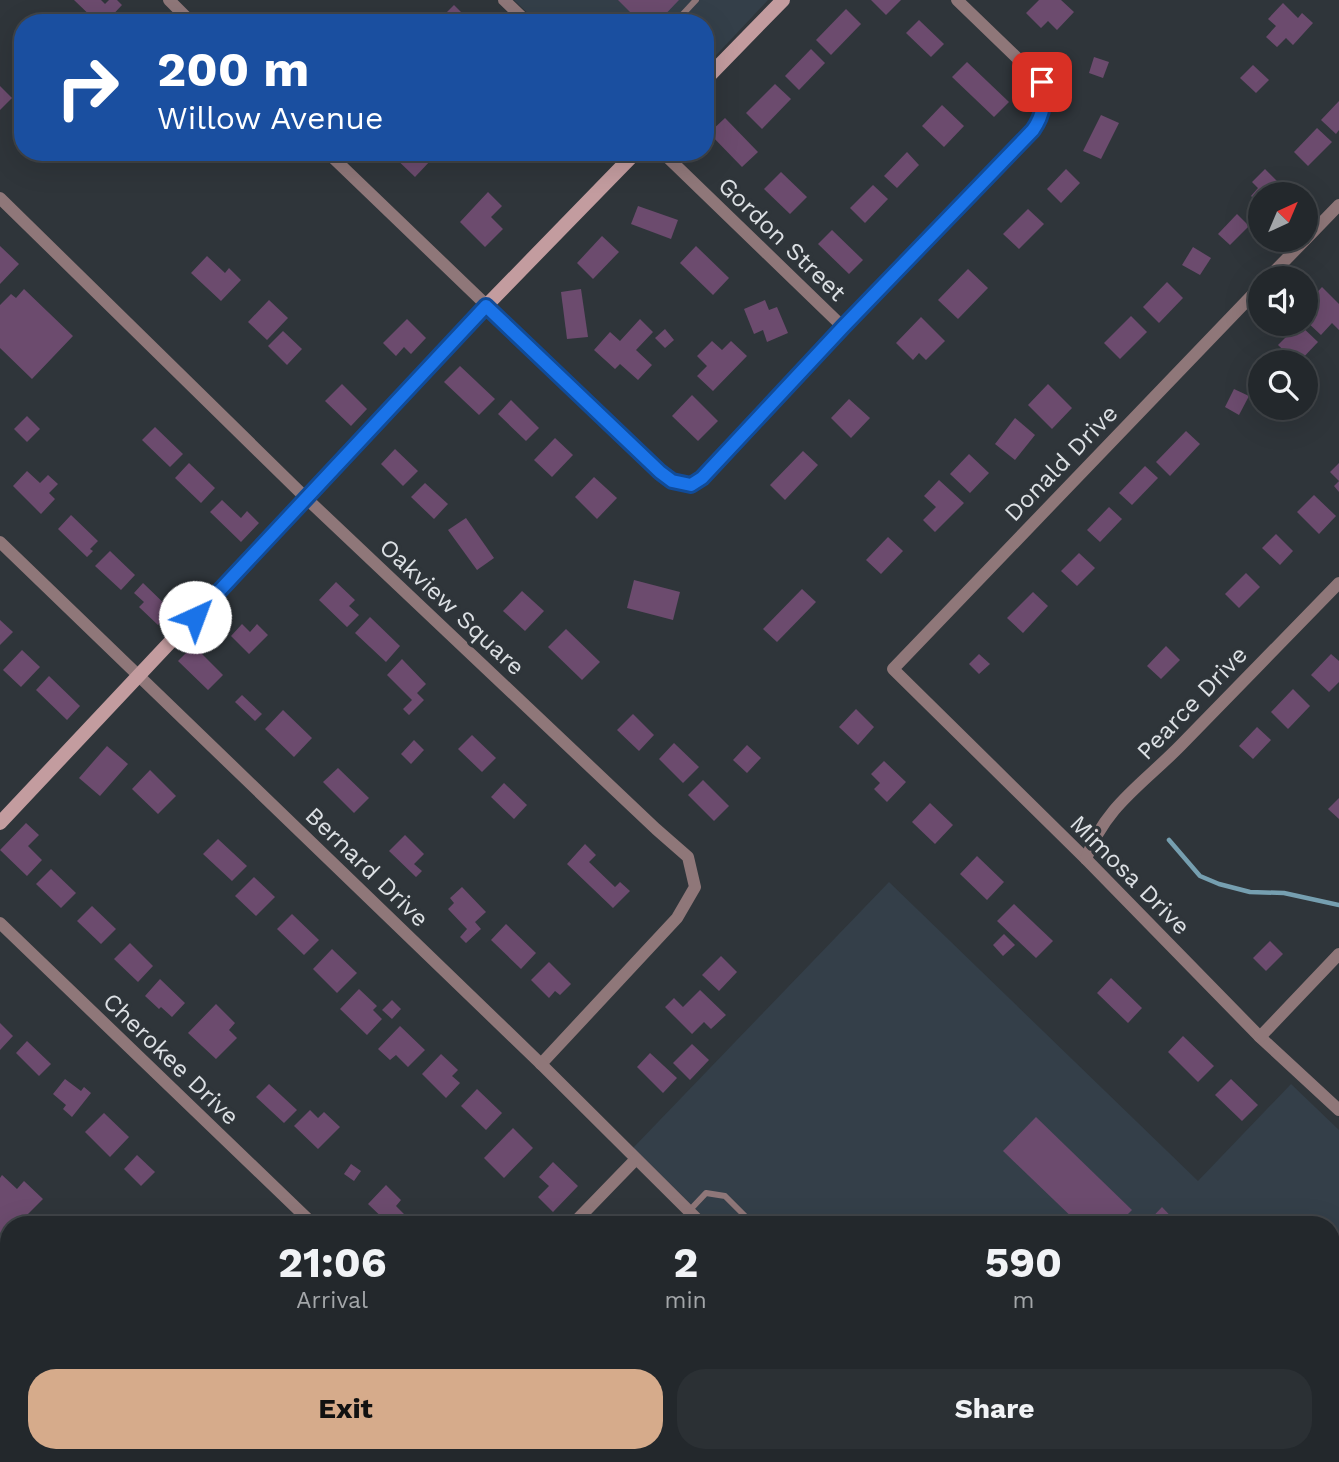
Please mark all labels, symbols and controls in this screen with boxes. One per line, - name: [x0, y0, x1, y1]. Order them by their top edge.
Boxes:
- text: 200 m: [157, 40, 309, 98]
- icon: right: [42, 42, 133, 133]
- pin: [1012, 52, 1072, 112]
- icon: arrive: [1023, 63, 1061, 101]
- text: Willow Avenue: [157, 99, 383, 137]
- street label: Gordon Street: [713, 171, 851, 307]
- north arrow: [1248, 182, 1318, 252]
- map controls: [1248, 182, 1318, 420]
- button: sound: [1248, 266, 1318, 336]
- button: search: [1248, 350, 1318, 420]
- street label: Donald Drive: [999, 399, 1123, 527]
- street label: Oakview Square: [374, 533, 530, 681]
- position arrow: [158, 580, 232, 654]
- street label: Pearce Drive: [1131, 641, 1253, 765]
- street label: Bernard Drive: [300, 801, 434, 933]
- street label: Mimosa Drive: [1064, 809, 1196, 941]
- street label: Cherokee Drive: [97, 987, 245, 1131]
- text: 21:06: [278, 1238, 387, 1287]
- text: 2: [673, 1238, 698, 1287]
- text: 590: [985, 1238, 1062, 1287]
- text: Arrival: [296, 1287, 368, 1314]
- text: min: [665, 1287, 707, 1314]
- text: m: [1012, 1287, 1034, 1314]
- button: Exit: [28, 1369, 663, 1449]
- button: Share: [677, 1369, 1312, 1449]

